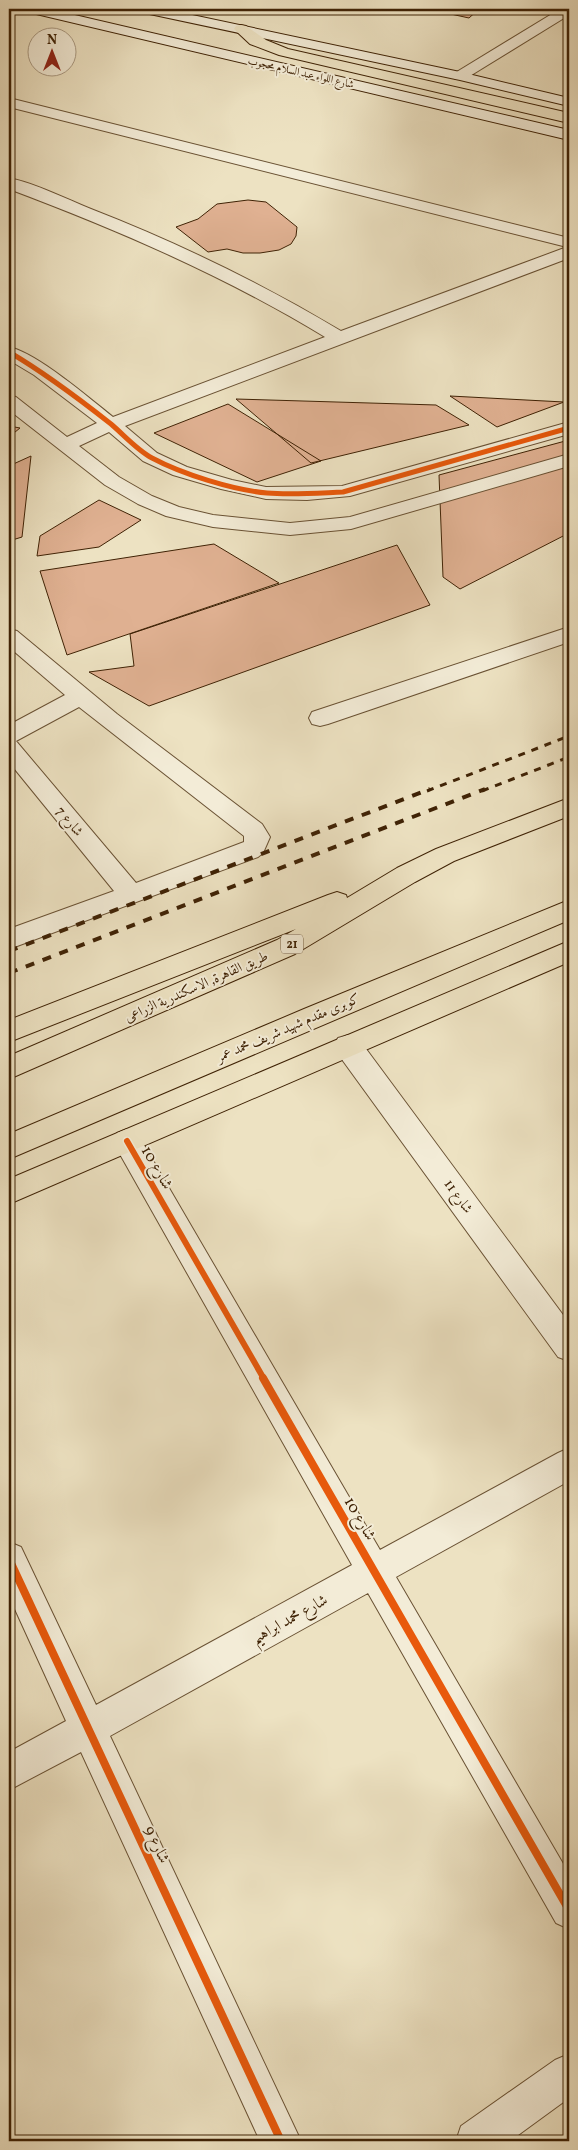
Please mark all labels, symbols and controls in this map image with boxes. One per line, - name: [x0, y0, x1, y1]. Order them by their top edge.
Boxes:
- north arrow: [28, 28, 78, 78]
- text: N: [47, 31, 57, 50]
- street label: شارع اللواء عبد السلام محجوب: [246, 54, 355, 94]
- street label: شارع 7: [50, 803, 87, 842]
- road number: 21: [281, 934, 303, 954]
- street label: طريق القاهرة, الاسكندرية الزراعى: [122, 947, 271, 1028]
- street label: كوبرى مقدم شهيد شريف محمد عمر: [212, 990, 364, 1070]
- street label: شارع 10: [134, 1142, 177, 1194]
- street label: شارع 11: [438, 1176, 477, 1218]
- street label: شارع 10: [337, 1493, 380, 1545]
- street label: شارع محمد ابراهيم: [248, 1590, 334, 1653]
- street label: شارع 9: [137, 1822, 174, 1868]

